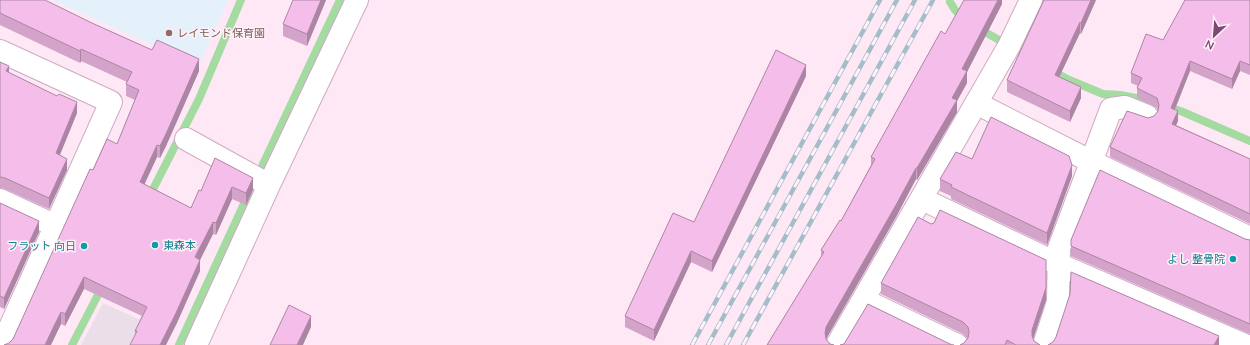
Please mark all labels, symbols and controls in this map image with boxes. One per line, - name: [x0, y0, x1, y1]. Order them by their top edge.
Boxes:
- north arrow: [1194, 16, 1234, 56]
- place label: レイモンド保育園: [177, 26, 265, 41]
- marker: レイモンド保育園: [164, 28, 174, 38]
- text: N: [1203, 36, 1217, 53]
- place label: 東森本: [163, 238, 196, 253]
- place label: フラット 向日: [7, 239, 76, 254]
- marker: 東森本: [150, 240, 160, 250]
- marker: フラット 向日: [79, 241, 89, 251]
- place label: よし 整骨院: [1167, 252, 1225, 267]
- marker: よし 整骨院: [1228, 254, 1238, 264]

